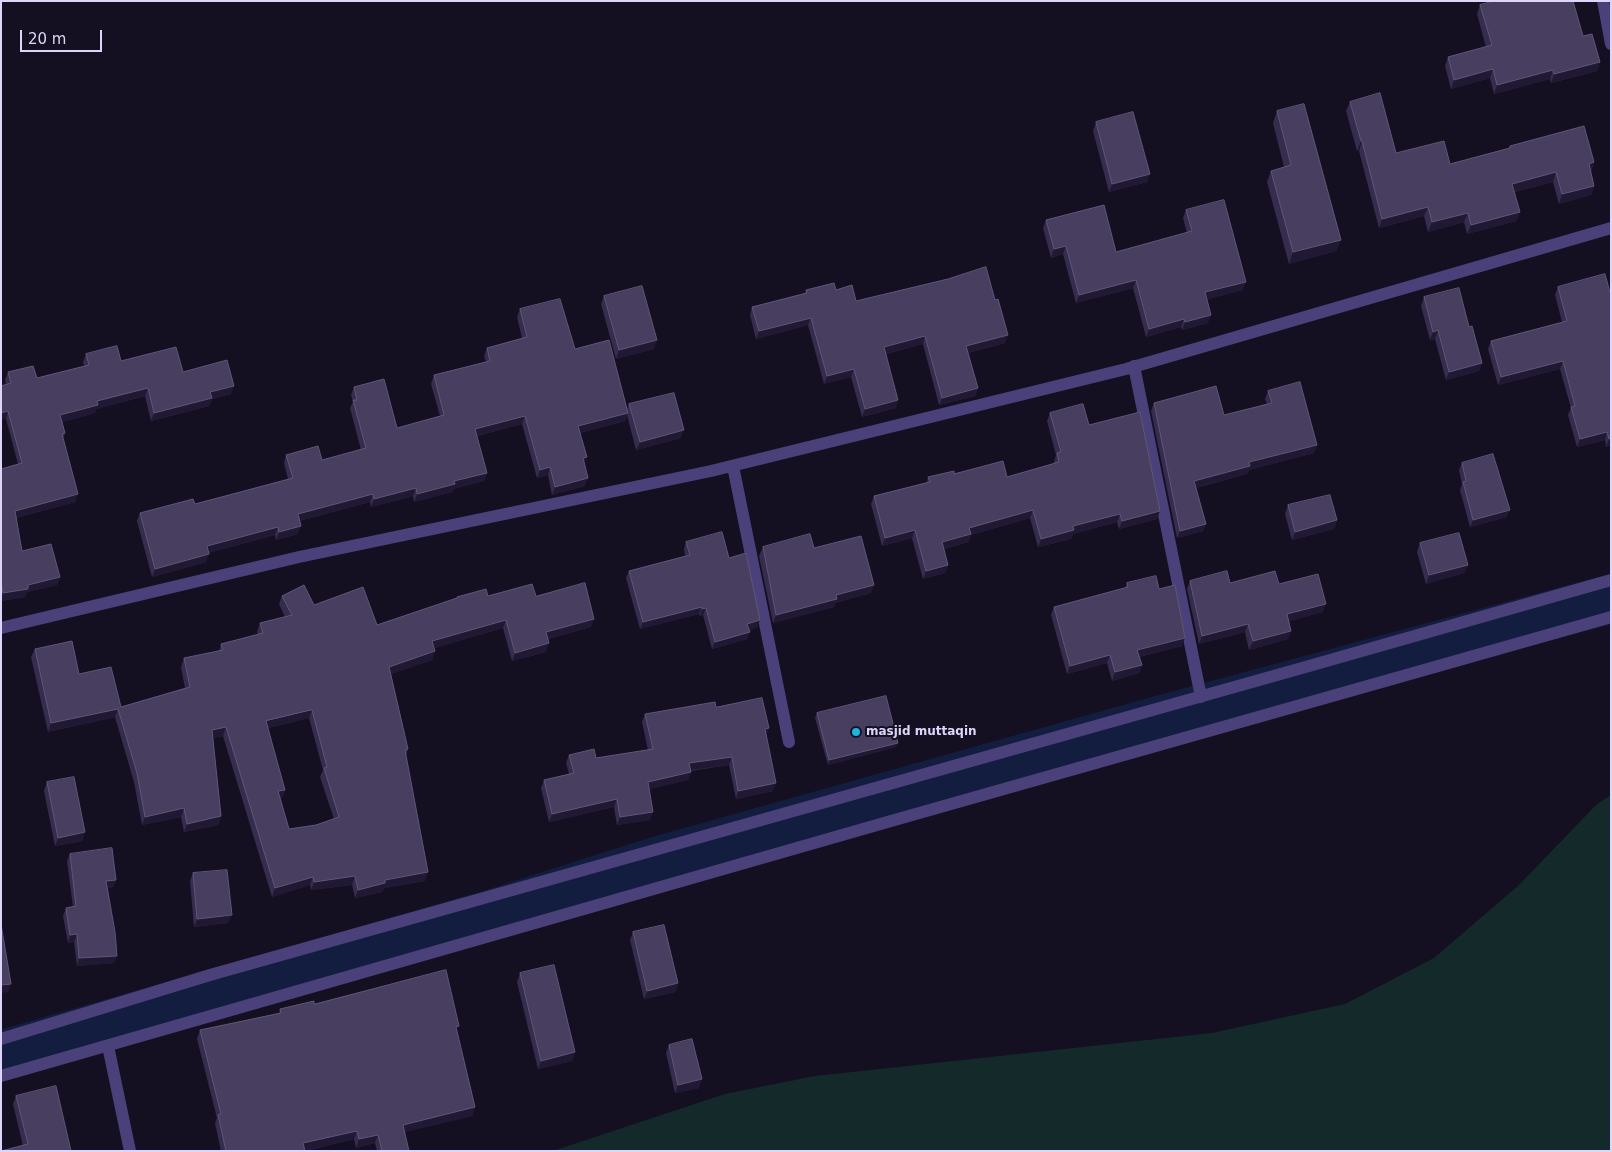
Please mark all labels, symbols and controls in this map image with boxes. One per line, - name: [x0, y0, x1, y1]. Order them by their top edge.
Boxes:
- scale bar: [22, 20, 105, 52]
- text: 20 m: [28, 30, 66, 48]
- place label: masjid muttaqin: [866, 725, 977, 739]
- marker: masjid muttaqin: [850, 726, 862, 738]

